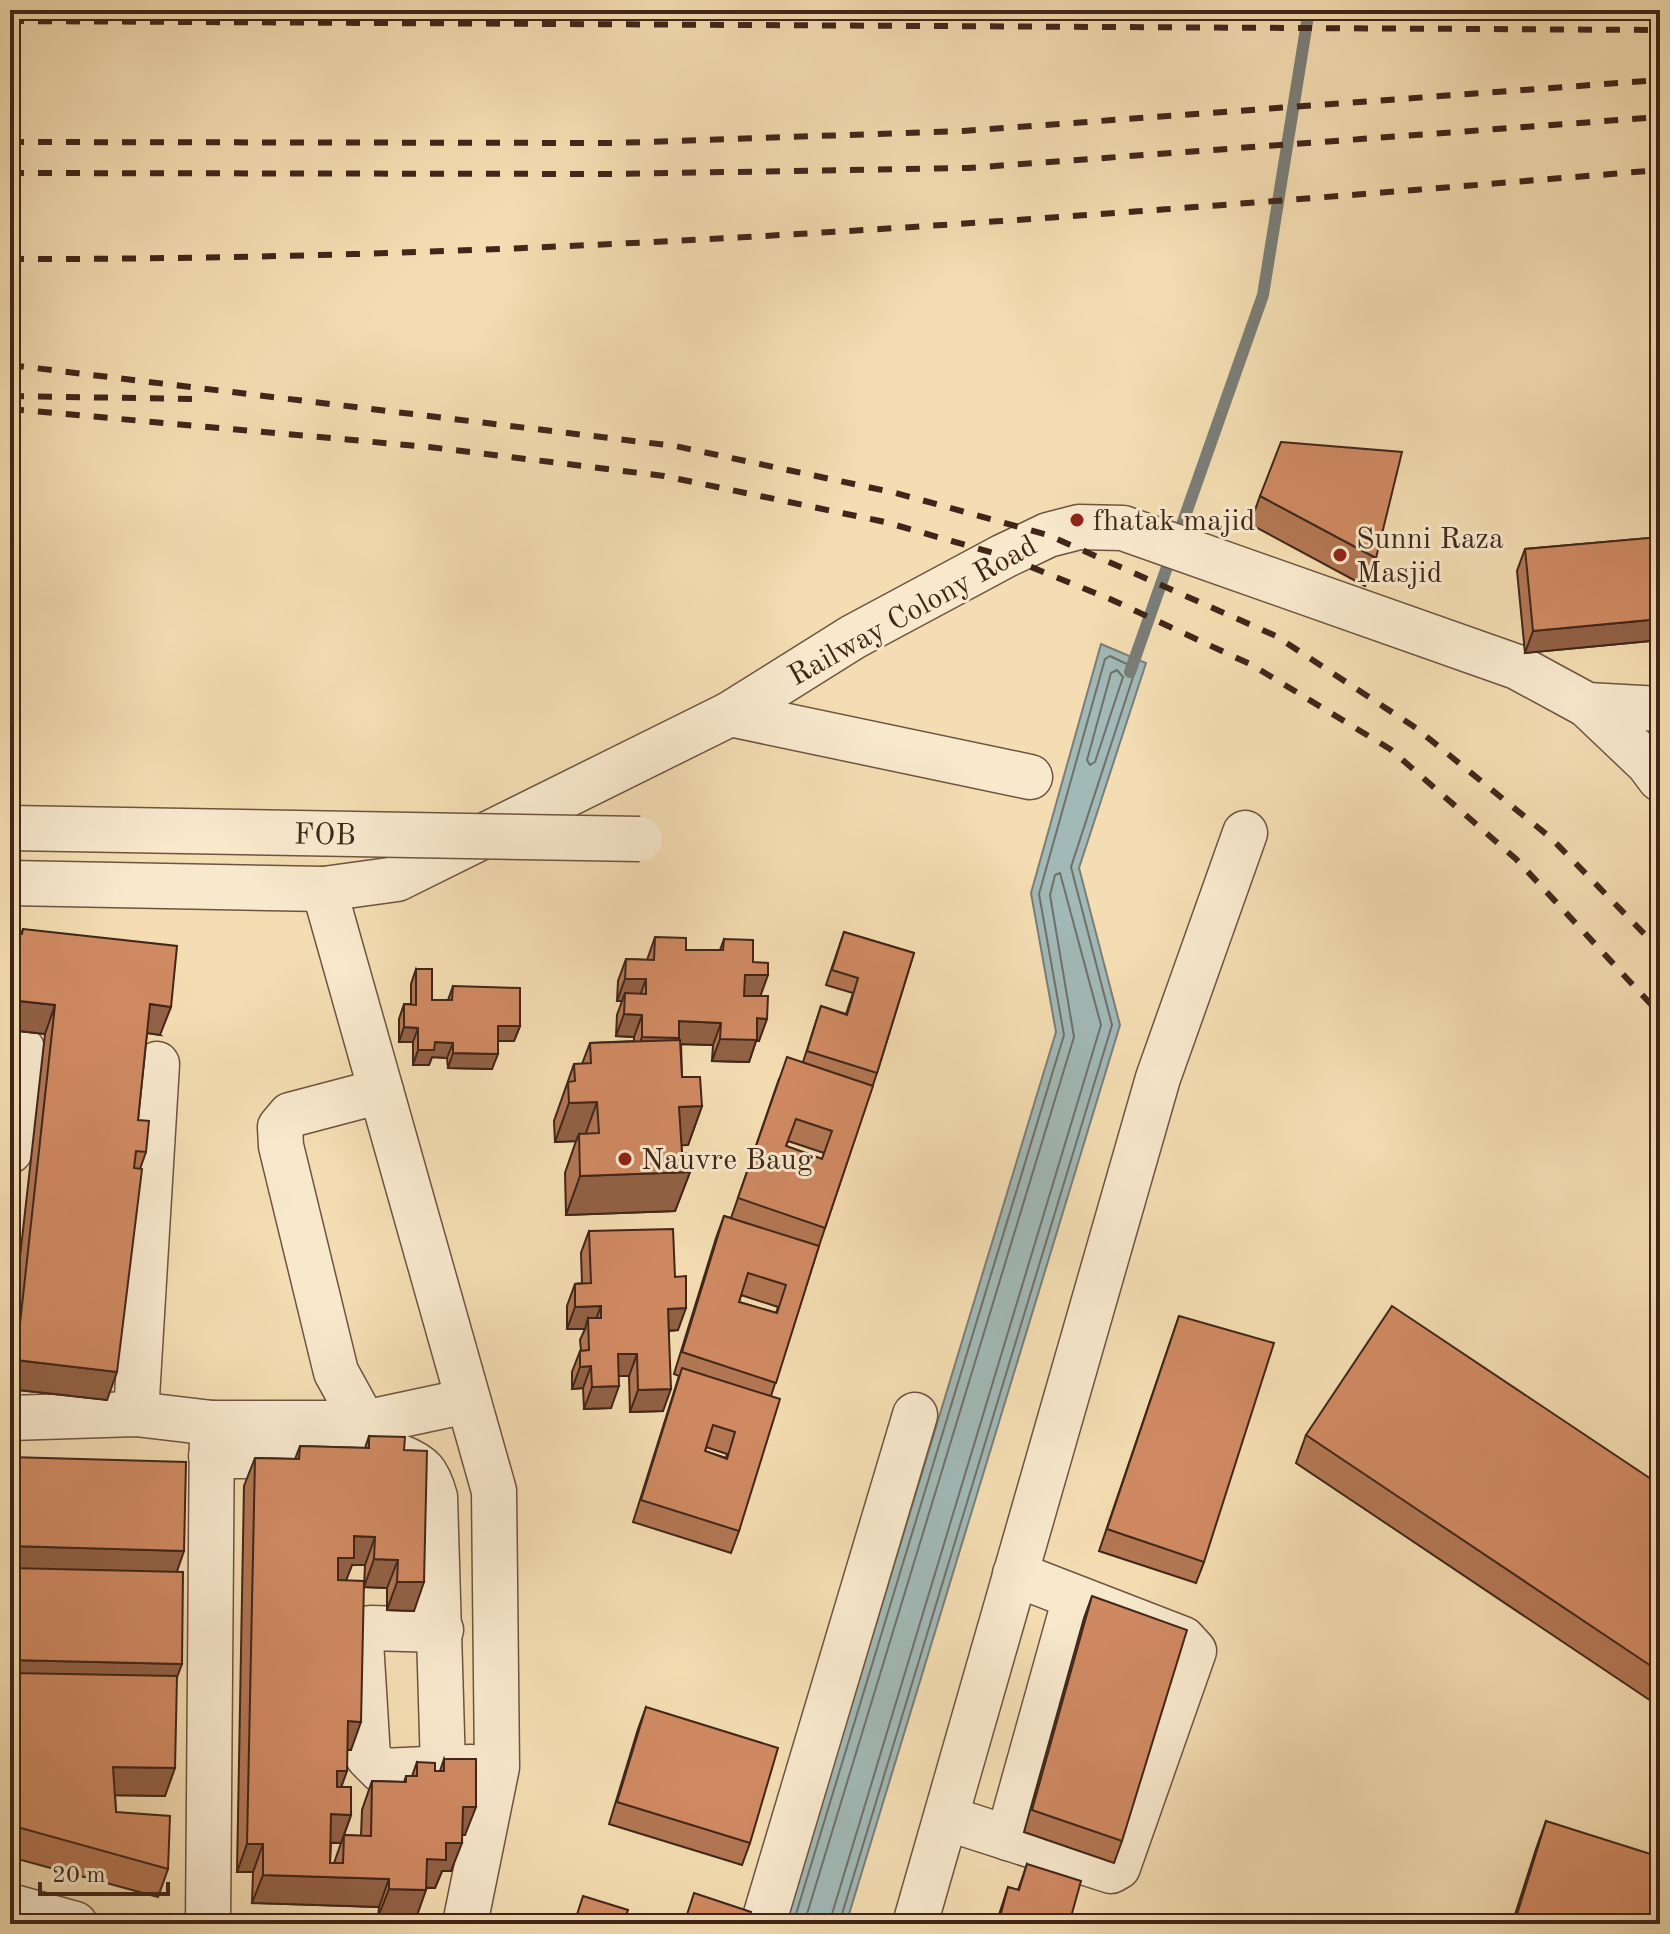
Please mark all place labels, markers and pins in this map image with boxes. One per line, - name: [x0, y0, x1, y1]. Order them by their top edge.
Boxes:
- place label: fhatak majid: [1093, 507, 1255, 537]
- marker: fhatak majid: [1068, 511, 1086, 529]
- place label: Sunni Raza Masjid: [1356, 525, 1504, 589]
- marker: Sunni Raza Masjid: [1331, 546, 1349, 564]
- place label: Nauvre Baug: [641, 1146, 813, 1176]
- marker: Nauvre Baug: [616, 1150, 634, 1168]

